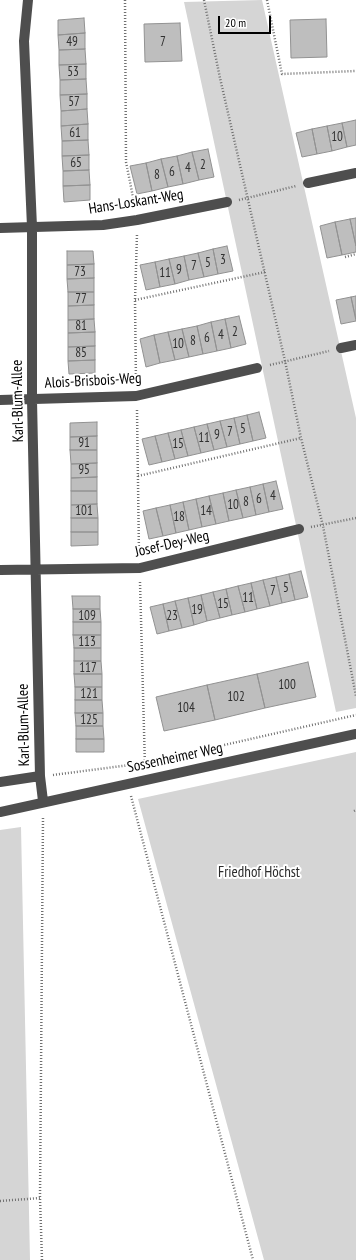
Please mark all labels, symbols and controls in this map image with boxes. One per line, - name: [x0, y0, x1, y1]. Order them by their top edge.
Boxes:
- scale bar: [220, 8, 273, 34]
- text: 20 m: [225, 15, 246, 30]
- house number: 49: [66, 34, 78, 50]
- house number: 7: [160, 34, 166, 50]
- house number: 53: [67, 64, 79, 80]
- house number: 57: [68, 94, 80, 110]
- house number: 61: [69, 125, 81, 141]
- house number: 10: [331, 129, 343, 145]
- house number: 65: [70, 155, 82, 171]
- house number: 2: [200, 157, 206, 173]
- house number: 4: [185, 160, 191, 176]
- house number: 6: [169, 164, 175, 180]
- house number: 8: [154, 167, 160, 183]
- street label: Hans-Loskant-Weg: [87, 186, 185, 218]
- house number: 3: [220, 252, 226, 268]
- house number: 5: [205, 255, 211, 271]
- house number: 7: [191, 258, 197, 274]
- house number: 9: [176, 262, 182, 278]
- house number: 73: [74, 264, 86, 280]
- house number: 11: [159, 265, 171, 281]
- house number: 77: [75, 291, 87, 307]
- house number: 81: [75, 318, 87, 334]
- house number: 2: [232, 324, 238, 340]
- house number: 4: [218, 327, 224, 343]
- house number: 6: [204, 330, 210, 346]
- house number: 8: [190, 333, 196, 349]
- house number: 10: [172, 336, 184, 352]
- house number: 85: [75, 345, 87, 361]
- street label: Karl-Blum-Allee: [8, 360, 28, 442]
- street label: Alois-Brisbois-Weg: [44, 369, 142, 393]
- house number: 5: [240, 421, 246, 437]
- house number: 7: [227, 424, 233, 440]
- house number: 9: [214, 427, 220, 443]
- house number: 11: [198, 430, 210, 446]
- house number: 91: [78, 435, 90, 451]
- house number: 15: [172, 436, 184, 452]
- house number: 95: [78, 462, 90, 478]
- house number: 4: [270, 488, 276, 504]
- house number: 6: [256, 491, 262, 507]
- house number: 8: [243, 494, 249, 510]
- house number: 10: [227, 497, 239, 513]
- house number: 101: [75, 503, 93, 519]
- house number: 14: [200, 503, 212, 519]
- house number: 18: [173, 509, 185, 525]
- street label: Josef-Dey-Weg: [133, 527, 211, 561]
- house number: 5: [283, 580, 289, 596]
- house number: 7: [270, 583, 276, 599]
- house number: 11: [242, 590, 254, 606]
- house number: 15: [217, 596, 229, 612]
- house number: 19: [191, 602, 203, 618]
- house number: 109: [78, 608, 96, 624]
- house number: 23: [166, 608, 178, 624]
- house number: 113: [78, 634, 96, 650]
- house number: 117: [79, 660, 97, 676]
- house number: 100: [278, 677, 296, 693]
- street label: Karl-Blum-Allee: [14, 684, 34, 766]
- house number: 121: [80, 686, 98, 702]
- house number: 102: [227, 689, 245, 705]
- house number: 104: [177, 700, 195, 716]
- house number: 125: [80, 712, 98, 728]
- street label: Sossenheimer Weg: [126, 739, 224, 777]
- park label: Friedhof Höchst: [218, 864, 300, 882]

